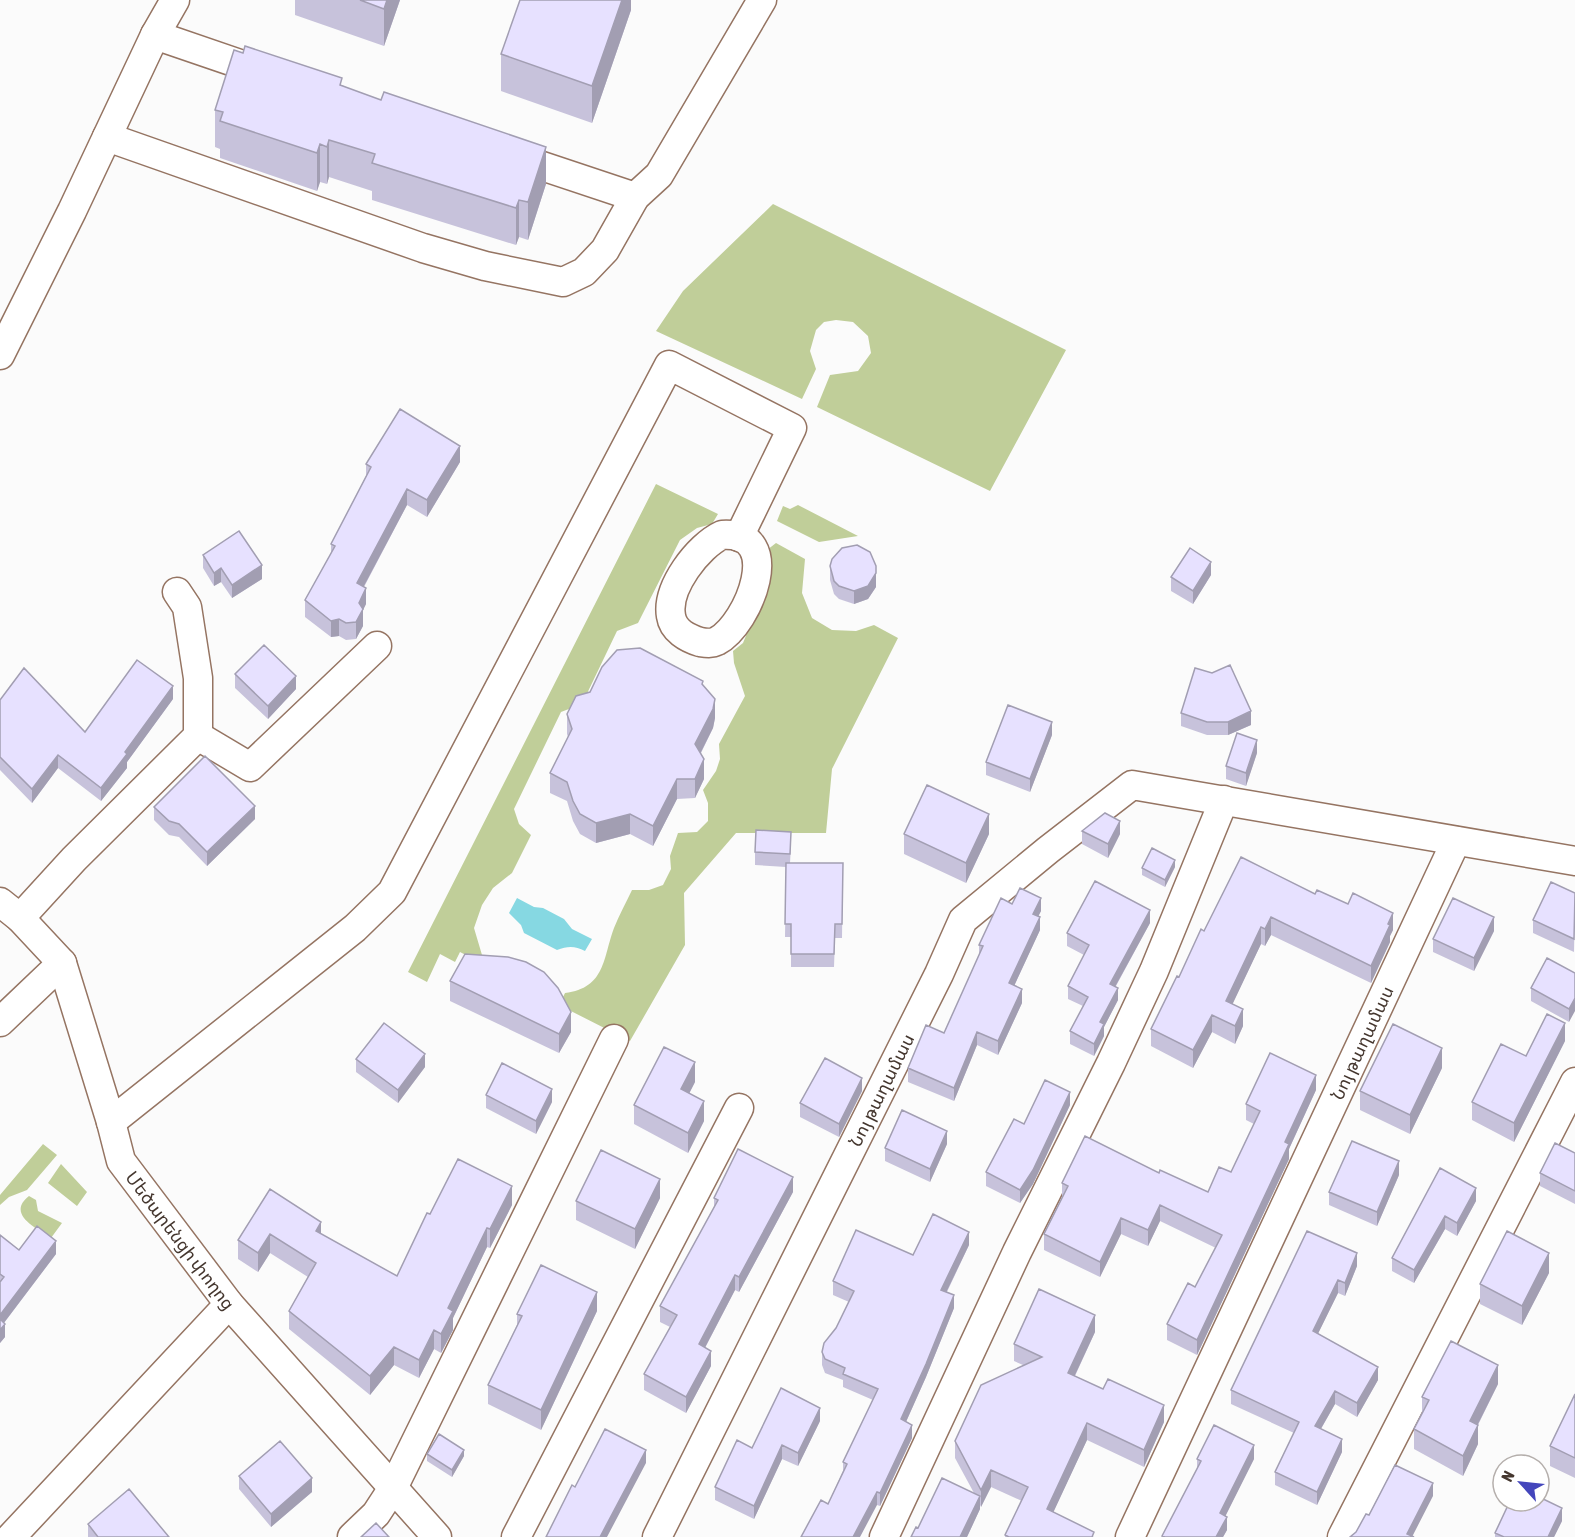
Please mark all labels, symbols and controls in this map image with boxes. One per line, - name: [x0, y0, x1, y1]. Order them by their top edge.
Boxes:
- street label: Նոյ թաղամաս: [1326, 982, 1397, 1103]
- street label: Նոյ թաղամաս: [844, 1030, 918, 1150]
- street label: Մեծարենցի փողոց: [122, 1167, 240, 1314]
- north arrow: [1491, 1453, 1551, 1513]
- text: N: [1497, 1468, 1518, 1484]

